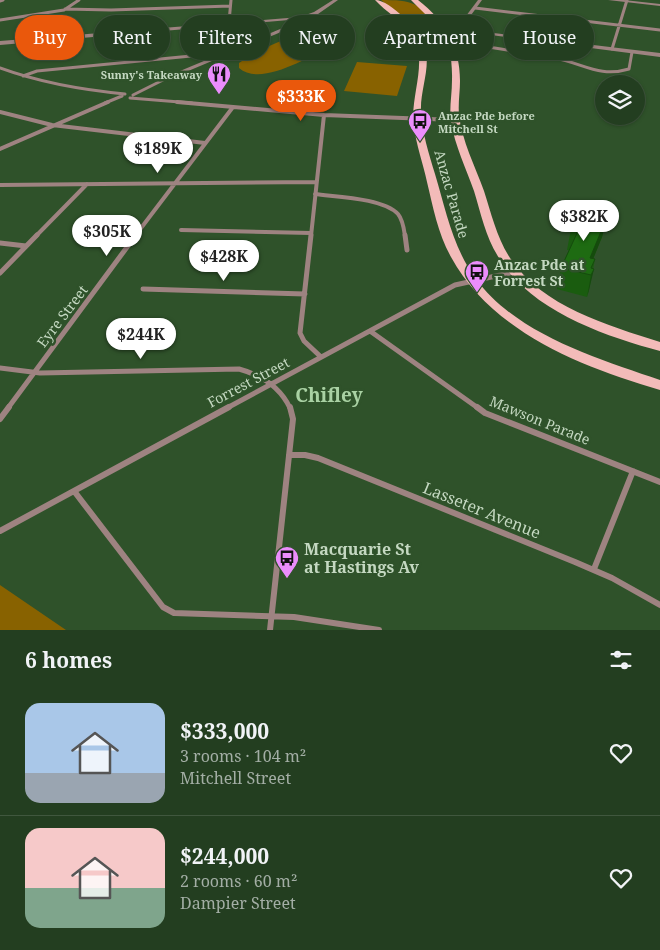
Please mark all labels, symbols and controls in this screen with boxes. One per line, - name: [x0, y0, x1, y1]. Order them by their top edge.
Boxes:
- chip: Buy: [15, 15, 84, 60]
- chip: Rent: [94, 15, 170, 60]
- chip: Filters: [180, 15, 270, 60]
- chip: New: [280, 15, 355, 60]
- chip: Apartment: [365, 15, 494, 60]
- chip: House: [504, 15, 594, 60]
- restaurant icon: Sunny's Takeaway: [206, 61, 232, 95]
- place label: Sunny's Takeaway: [101, 67, 203, 82]
- map controls: [595, 75, 645, 125]
- button: layers: [595, 75, 645, 125]
- pin: $333K: [266, 80, 336, 122]
- text: $333K: [277, 85, 325, 107]
- bus stop icon: Anzac Pde before Mitchell St: [407, 108, 433, 142]
- place label: Anzac Pde before Mitchell St: [438, 108, 535, 136]
- pin: $189K: [123, 132, 193, 174]
- text: $189K: [134, 137, 182, 159]
- street label: Anzac Parade: [430, 148, 474, 240]
- pin: $382K: [549, 200, 619, 242]
- text: $382K: [560, 205, 608, 227]
- pin: $305K: [72, 214, 142, 257]
- text: $305K: [83, 220, 131, 242]
- pin: $428K: [189, 240, 259, 282]
- text: $428K: [200, 245, 248, 267]
- place label: Anzac Pde at Forrest St: [494, 255, 585, 290]
- bus stop icon: Anzac Pde at Forrest St: [464, 259, 490, 293]
- street label: Eyre Street: [32, 281, 92, 351]
- pin: $244K: [106, 318, 176, 360]
- text: $244K: [117, 323, 165, 345]
- street label: Forrest Street: [204, 352, 292, 412]
- district label: Chifley: [295, 382, 363, 408]
- street label: Mawson Parade: [487, 391, 593, 449]
- street label: Lasseter Avenue: [420, 476, 544, 544]
- place label: Macquarie St at Hastings Av: [304, 538, 419, 578]
- bus stop icon: Macquarie St at Hastings Av: [274, 545, 300, 579]
- text: 6 homes: [25, 646, 112, 674]
- icon: filters: [607, 646, 635, 674]
- text: $333,000: [180, 717, 269, 745]
- icon: home: [65, 723, 125, 783]
- icon: heart: [607, 739, 635, 767]
- text: 3 rooms · 104 m²: [180, 745, 306, 767]
- text: Mitchell Street: [180, 767, 291, 789]
- text: $244,000: [180, 842, 269, 870]
- icon: home: [65, 848, 125, 908]
- icon: heart: [607, 864, 635, 892]
- text: 2 rooms · 60 m²: [180, 870, 297, 892]
- text: Dampier Street: [180, 892, 296, 914]

